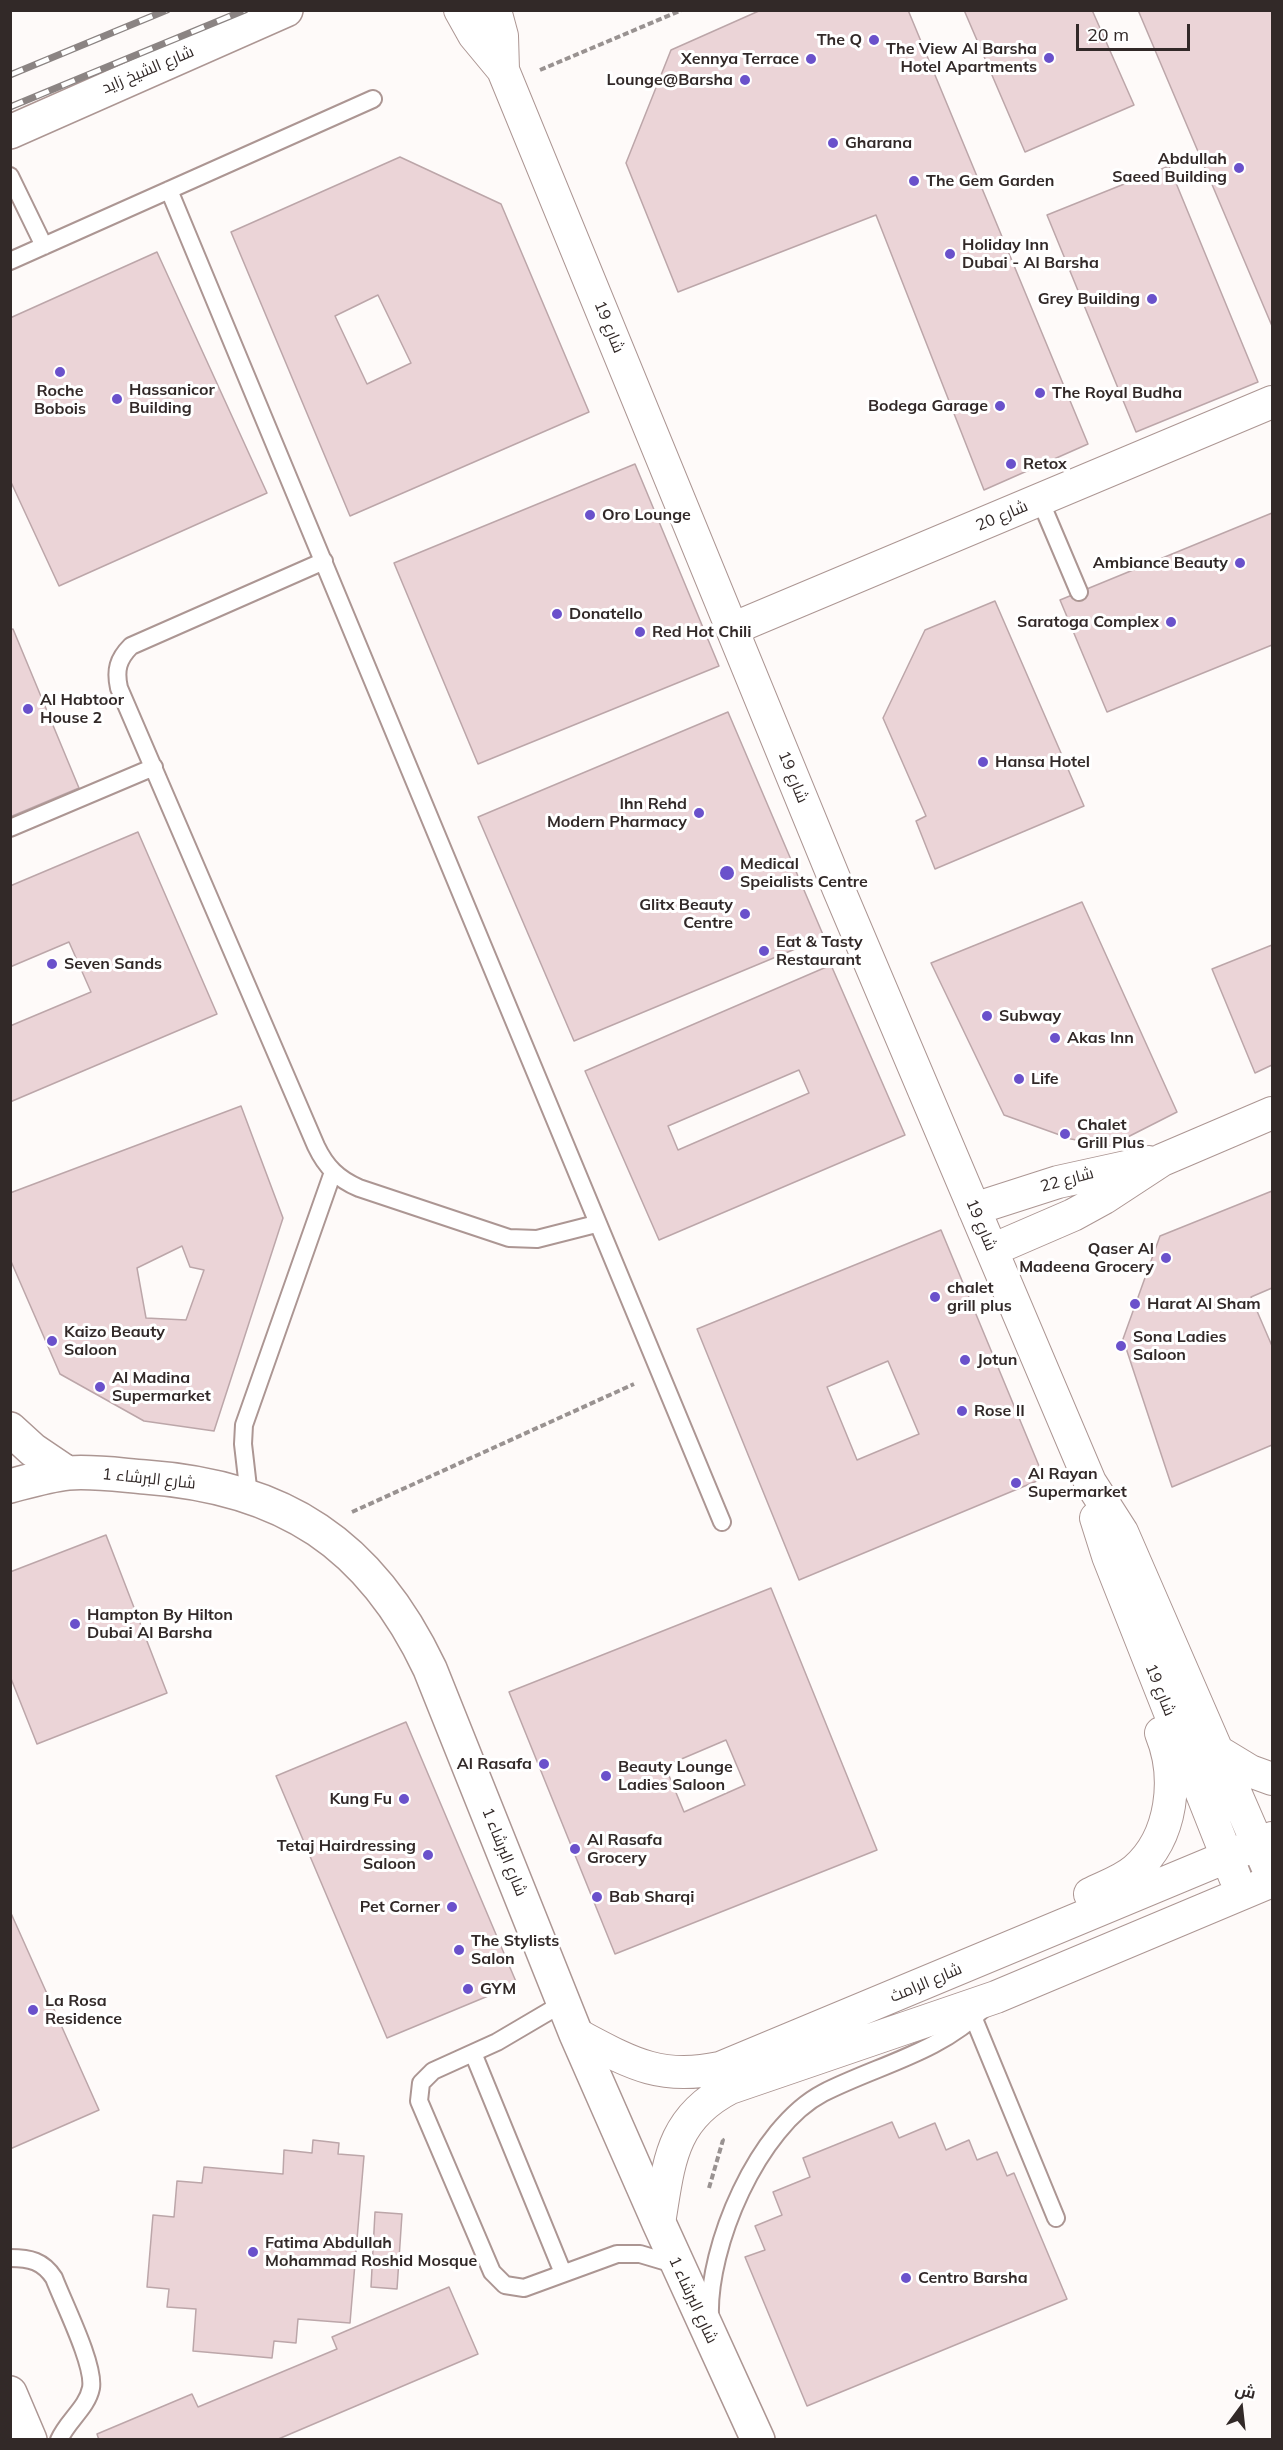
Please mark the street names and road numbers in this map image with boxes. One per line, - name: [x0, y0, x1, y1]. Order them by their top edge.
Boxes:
- street label: شارع الشيخ زايد: [99, 42, 197, 98]
- street label: شارع 19: [590, 298, 628, 356]
- street label: شارع 20: [973, 497, 1031, 535]
- street label: شارع 19: [774, 748, 812, 806]
- street label: شارع 22: [1038, 1164, 1096, 1196]
- street label: شارع 19: [962, 1196, 1000, 1254]
- street label: شارع البرشاء 1: [101, 1465, 197, 1493]
- street label: شارع 19: [1141, 1661, 1179, 1719]
- street label: شارع البرشاء 1: [478, 1805, 530, 1899]
- street label: شارع الرامث: [887, 1959, 965, 2007]
- street label: شارع البرشاء 1: [664, 2253, 722, 2347]

